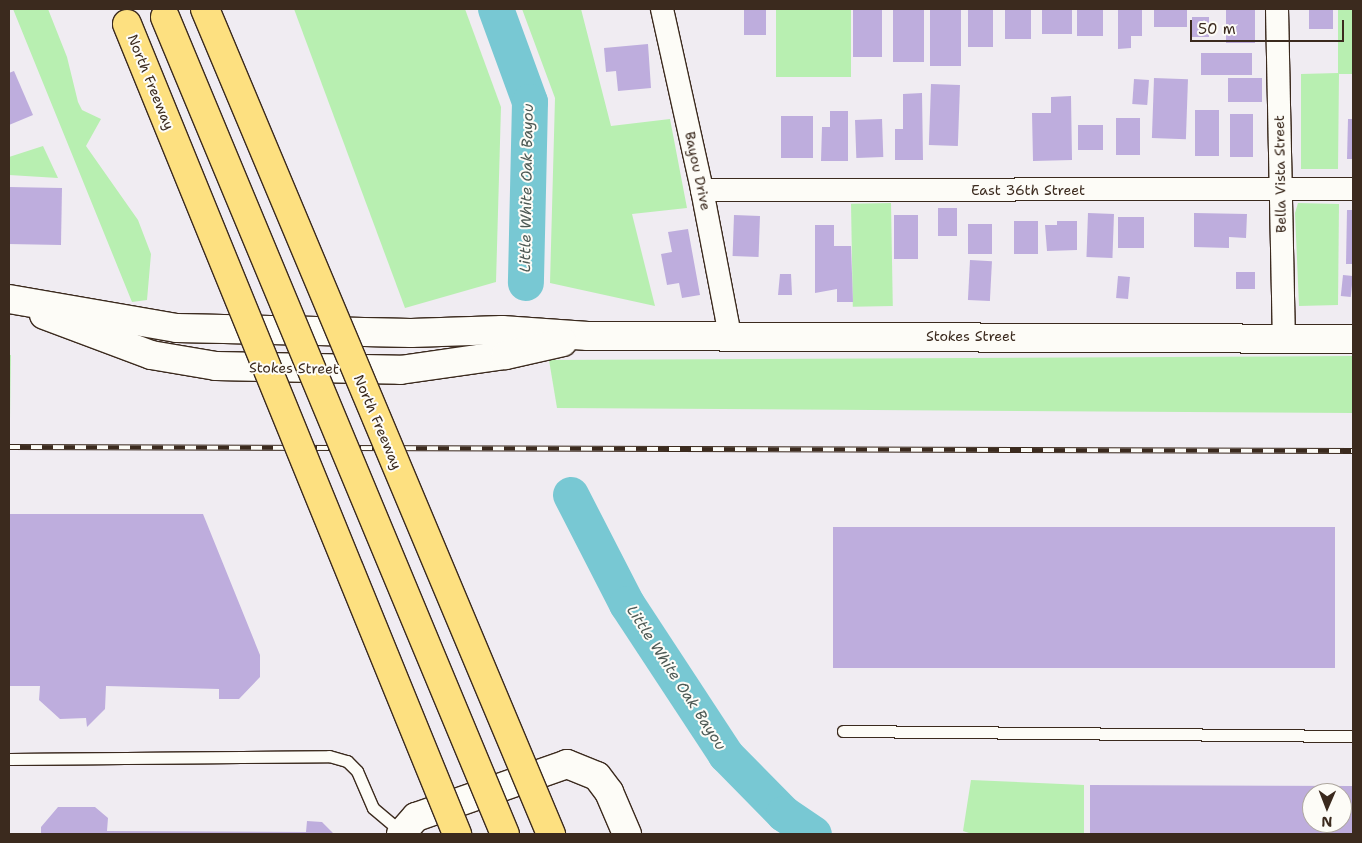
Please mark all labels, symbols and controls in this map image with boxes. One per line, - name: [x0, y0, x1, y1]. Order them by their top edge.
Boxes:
- scale bar: [1192, 10, 1346, 42]
- text: 50 m: [1198, 19, 1236, 39]
- street label: North Freeway: [124, 32, 178, 132]
- water label: Little White Oak Bayou: [517, 103, 537, 273]
- street label: Bella Vista Street: [1271, 115, 1289, 233]
- street label: Bayou Drive: [681, 130, 715, 212]
- street label: East 36th Street: [971, 182, 1085, 198]
- street label: Stokes Street: [926, 328, 1016, 344]
- street label: Stokes Street: [249, 359, 339, 377]
- street label: North Freeway: [350, 372, 406, 472]
- water label: Little White Oak Bayou: [622, 602, 730, 754]
- north arrow: [1302, 783, 1352, 833]
- text: N: [1321, 813, 1332, 831]

